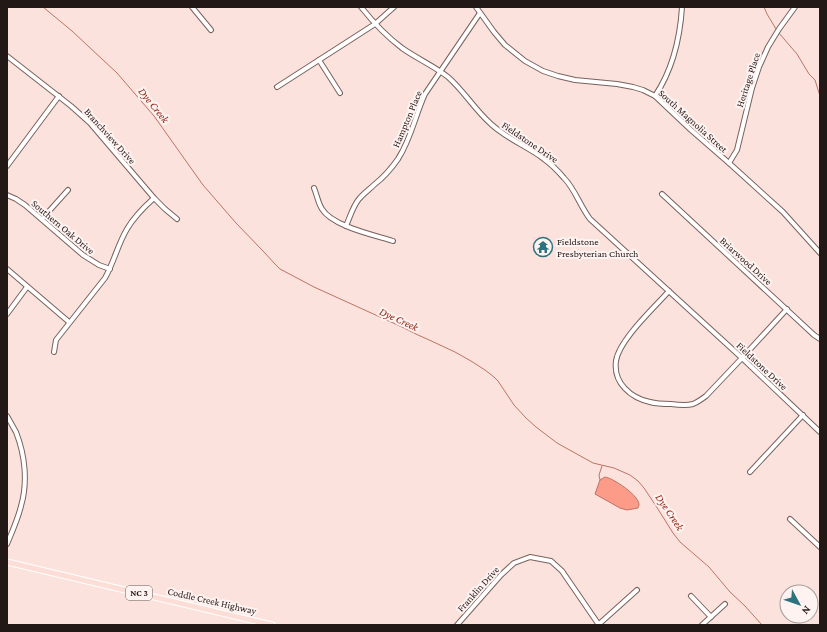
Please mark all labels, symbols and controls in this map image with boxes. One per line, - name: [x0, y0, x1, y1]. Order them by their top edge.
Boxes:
- street label: Heritage Place: [734, 51, 762, 109]
- water label: Dye Creek: [136, 85, 172, 126]
- street label: South Magnolia Street: [656, 87, 730, 155]
- street label: Hampton Place: [390, 88, 424, 149]
- street label: Branchview Drive: [82, 106, 138, 166]
- street label: Fieldstone Drive: [500, 119, 561, 165]
- street label: Southern Oak Drive: [29, 198, 97, 257]
- street label: Briarwood Drive: [718, 235, 775, 288]
- temple icon: Fieldstone Presbyterian Church: [532, 236, 554, 258]
- place label: Fieldstone Presbyterian Church: [557, 236, 639, 259]
- water label: Dye Creek: [377, 305, 421, 335]
- street label: Fieldstone Drive: [734, 340, 790, 393]
- water label: Dye Creek: [653, 491, 687, 534]
- street label: Franklin Drive: [455, 564, 502, 614]
- north arrow: [779, 584, 819, 624]
- street label: Coddle Creek Highway: [167, 585, 258, 617]
- road number: NC 3: [126, 586, 152, 600]
- text: N: [799, 604, 814, 618]

